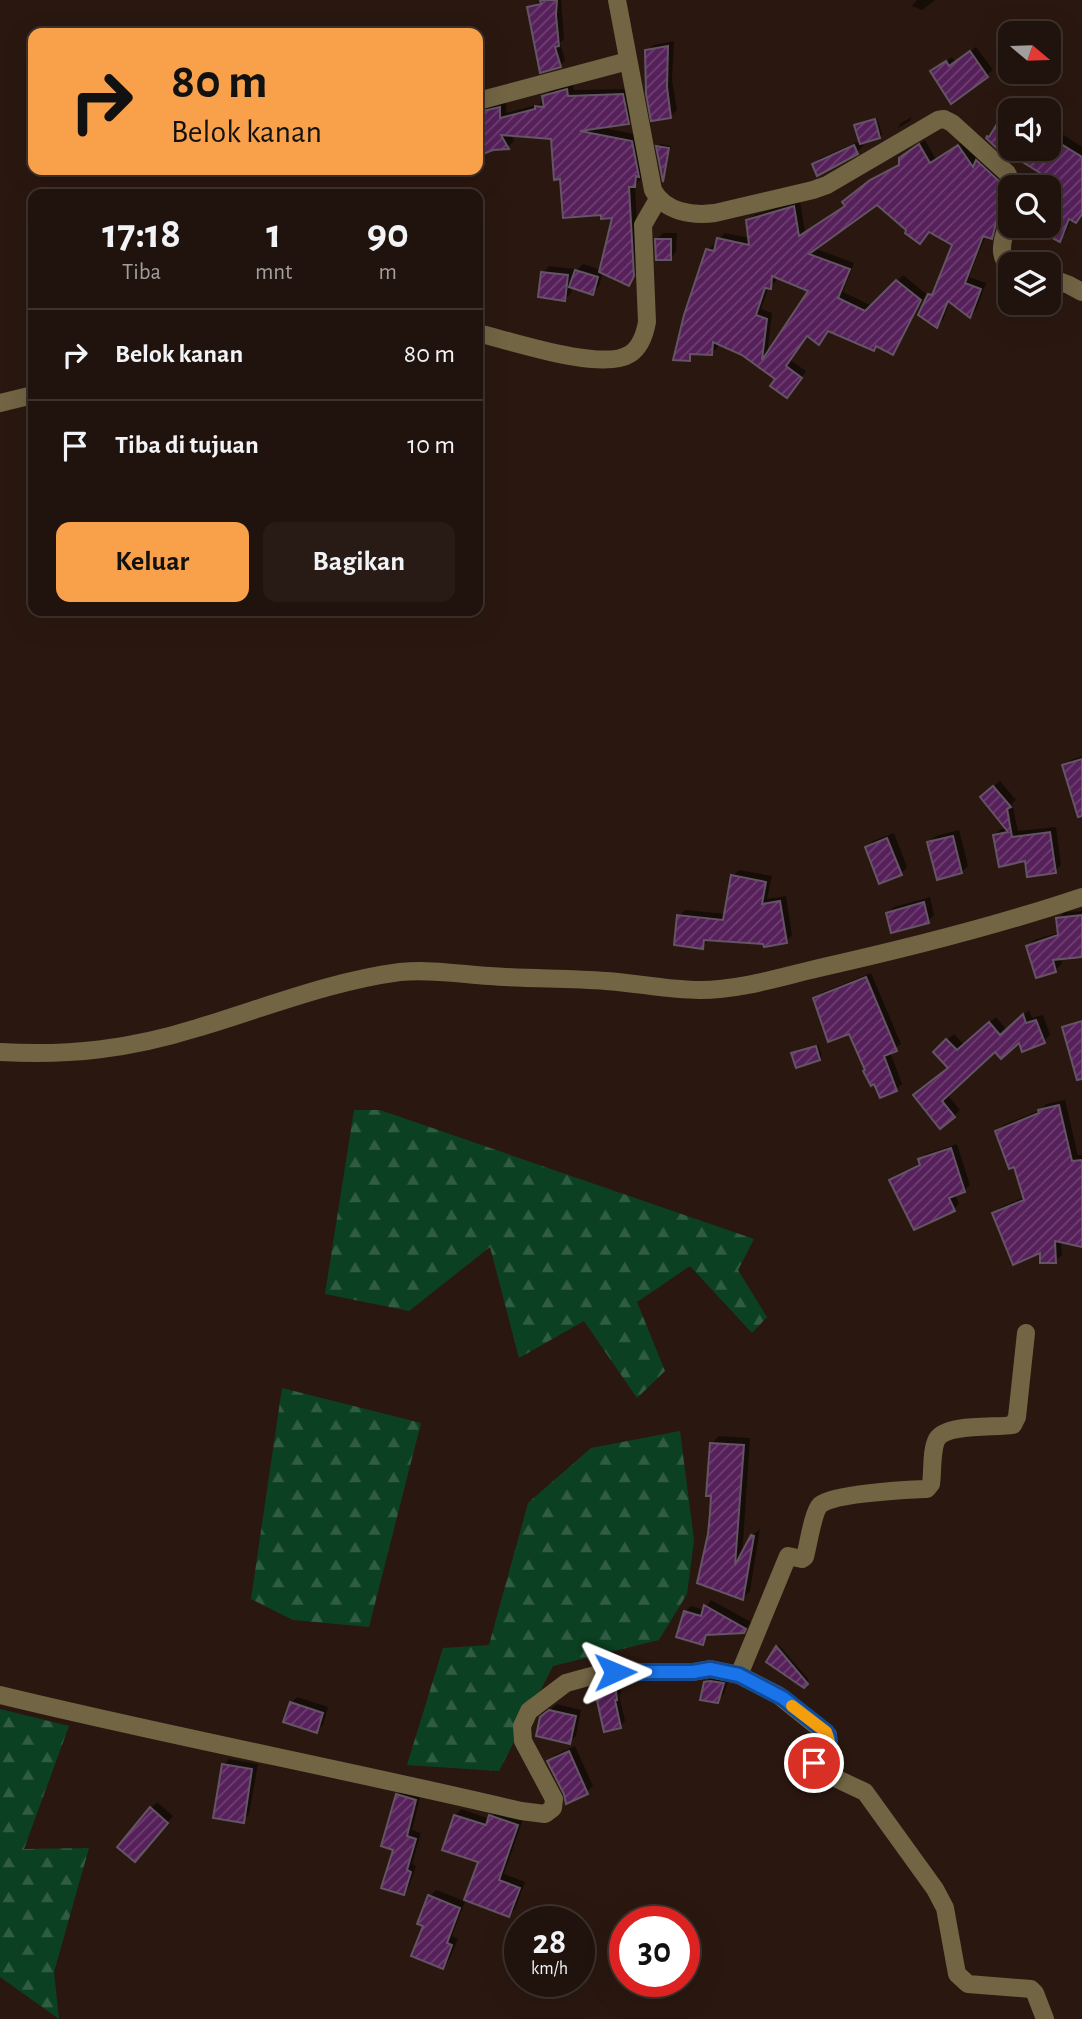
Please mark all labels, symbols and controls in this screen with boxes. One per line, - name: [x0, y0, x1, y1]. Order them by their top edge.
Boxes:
- north arrow: [998, 21, 1060, 84]
- map controls: [998, 21, 1061, 315]
- icon: right: [56, 56, 147, 147]
- text: 80 m: [171, 58, 268, 107]
- button: sound: [998, 98, 1061, 161]
- text: Belok kanan: [171, 116, 322, 148]
- button: search: [998, 175, 1061, 238]
- text: 17:18: [102, 213, 181, 255]
- text: 1: [266, 213, 281, 255]
- text: 90: [367, 213, 409, 255]
- button: layers: [998, 252, 1061, 315]
- text: Tiba: [122, 261, 161, 284]
- text: mnt: [255, 261, 292, 284]
- text: m: [379, 261, 397, 284]
- icon: right: [56, 336, 94, 374]
- text: Belok kanan: [115, 341, 243, 367]
- text: 80 m: [404, 341, 455, 367]
- icon: arrive: [56, 427, 94, 465]
- text: Tiba di tujuan: [115, 432, 259, 458]
- text: 10 m: [407, 432, 455, 458]
- button: Keluar: [56, 522, 249, 602]
- button: Bagikan: [263, 522, 455, 602]
- position arrow: [578, 1635, 652, 1709]
- pin: [784, 1733, 844, 1793]
- icon: arrive: [795, 1744, 833, 1782]
- speed limit sign: 30: [609, 1906, 700, 1997]
- text: 28: [533, 1925, 566, 1960]
- text: km/h: [531, 1960, 568, 1978]

